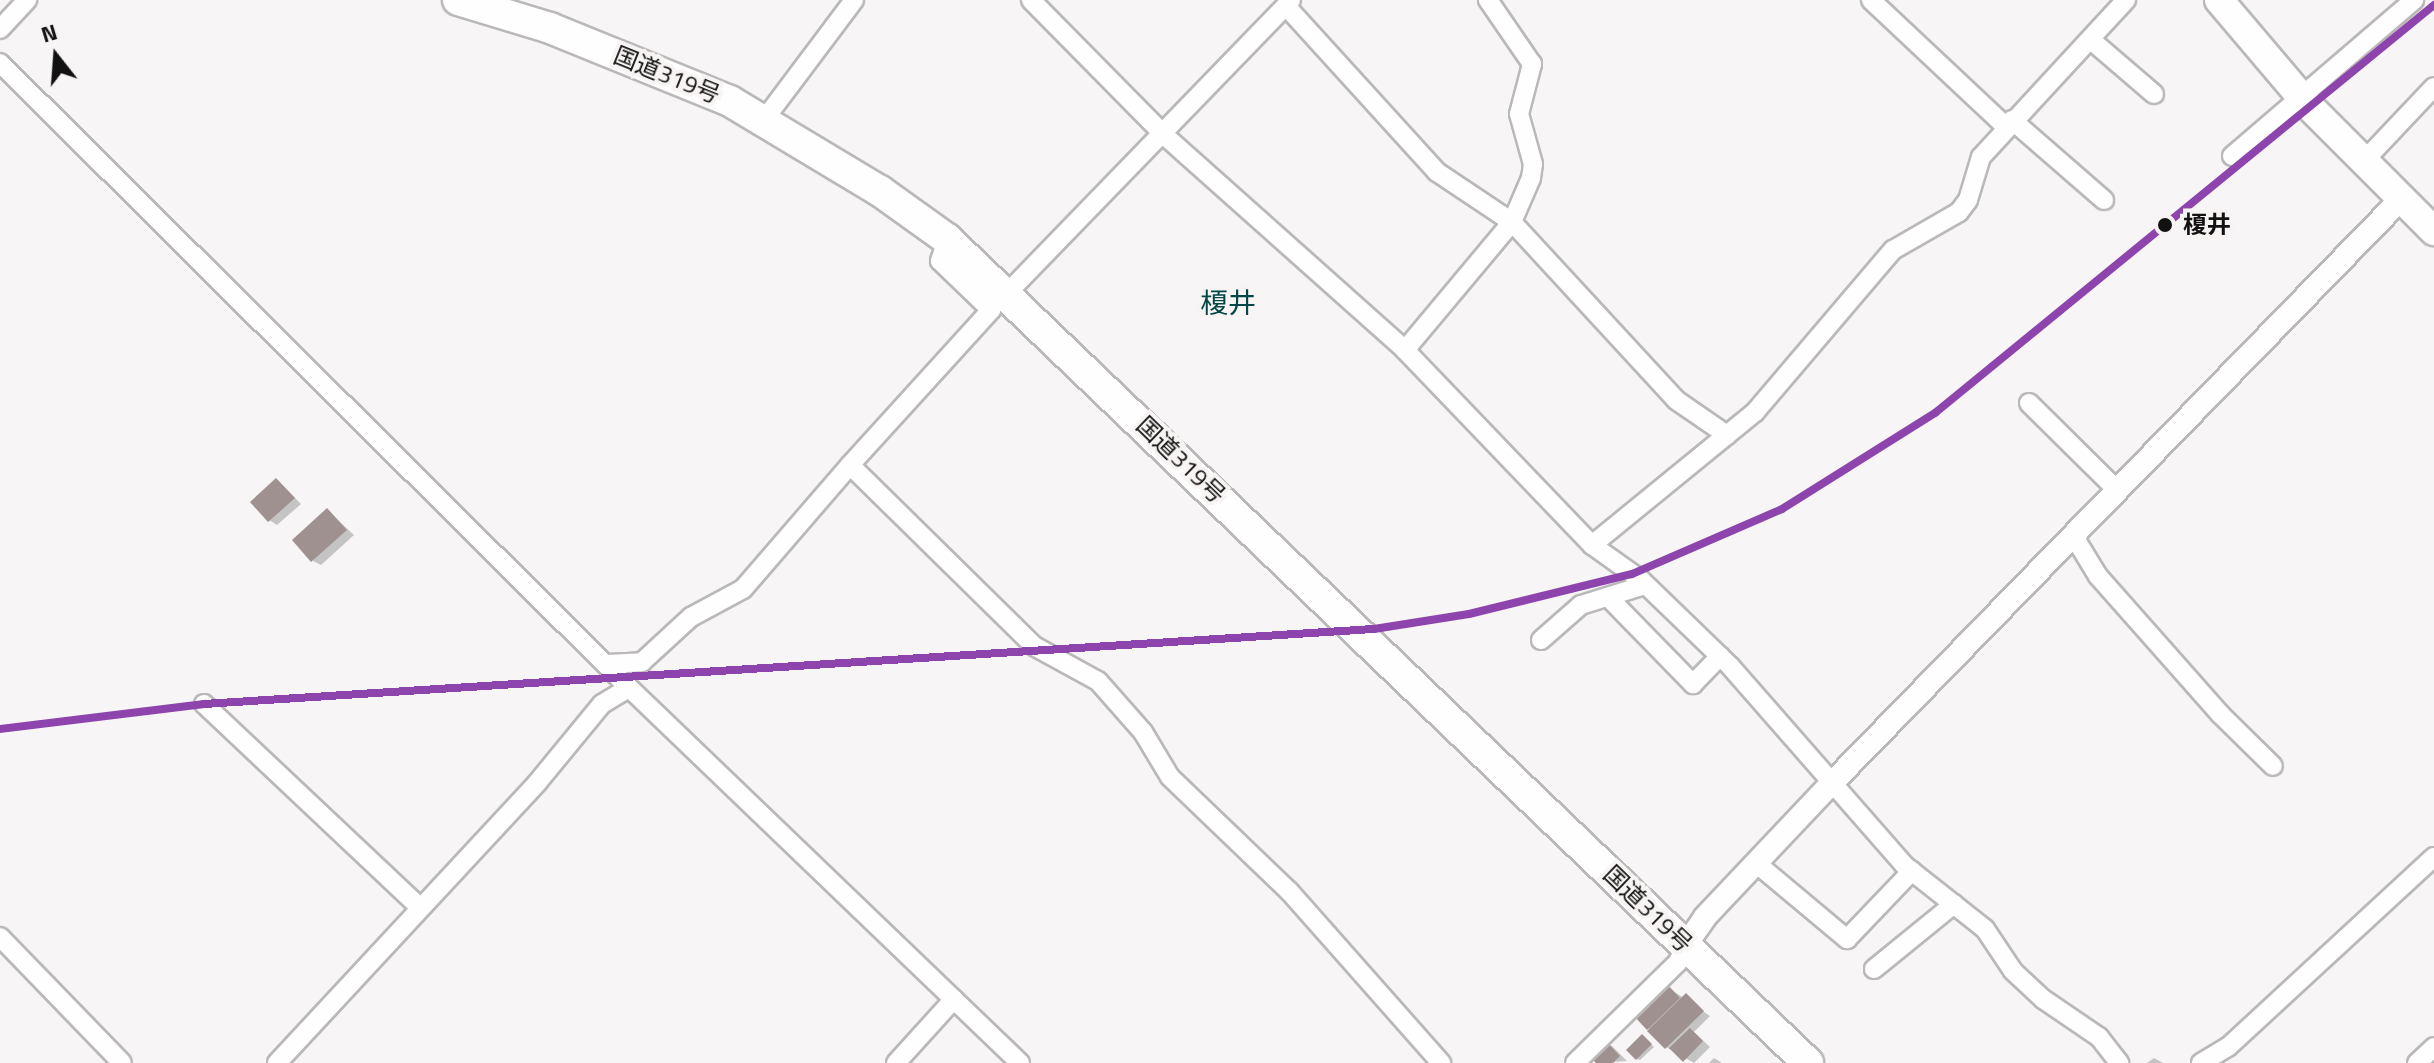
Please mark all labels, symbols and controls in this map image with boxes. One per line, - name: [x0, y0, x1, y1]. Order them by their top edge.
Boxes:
- text: N: [37, 15, 61, 52]
- north arrow: [16, 16, 96, 96]
- street label: 国道319号: [610, 41, 724, 109]
- place label: 榎井: [2183, 211, 2231, 239]
- marker: 榎井: [2154, 214, 2176, 236]
- district label: 榎井: [1200, 286, 1256, 320]
- street label: 国道319号: [1131, 411, 1231, 509]
- street label: 国道319号: [1598, 860, 1698, 958]

